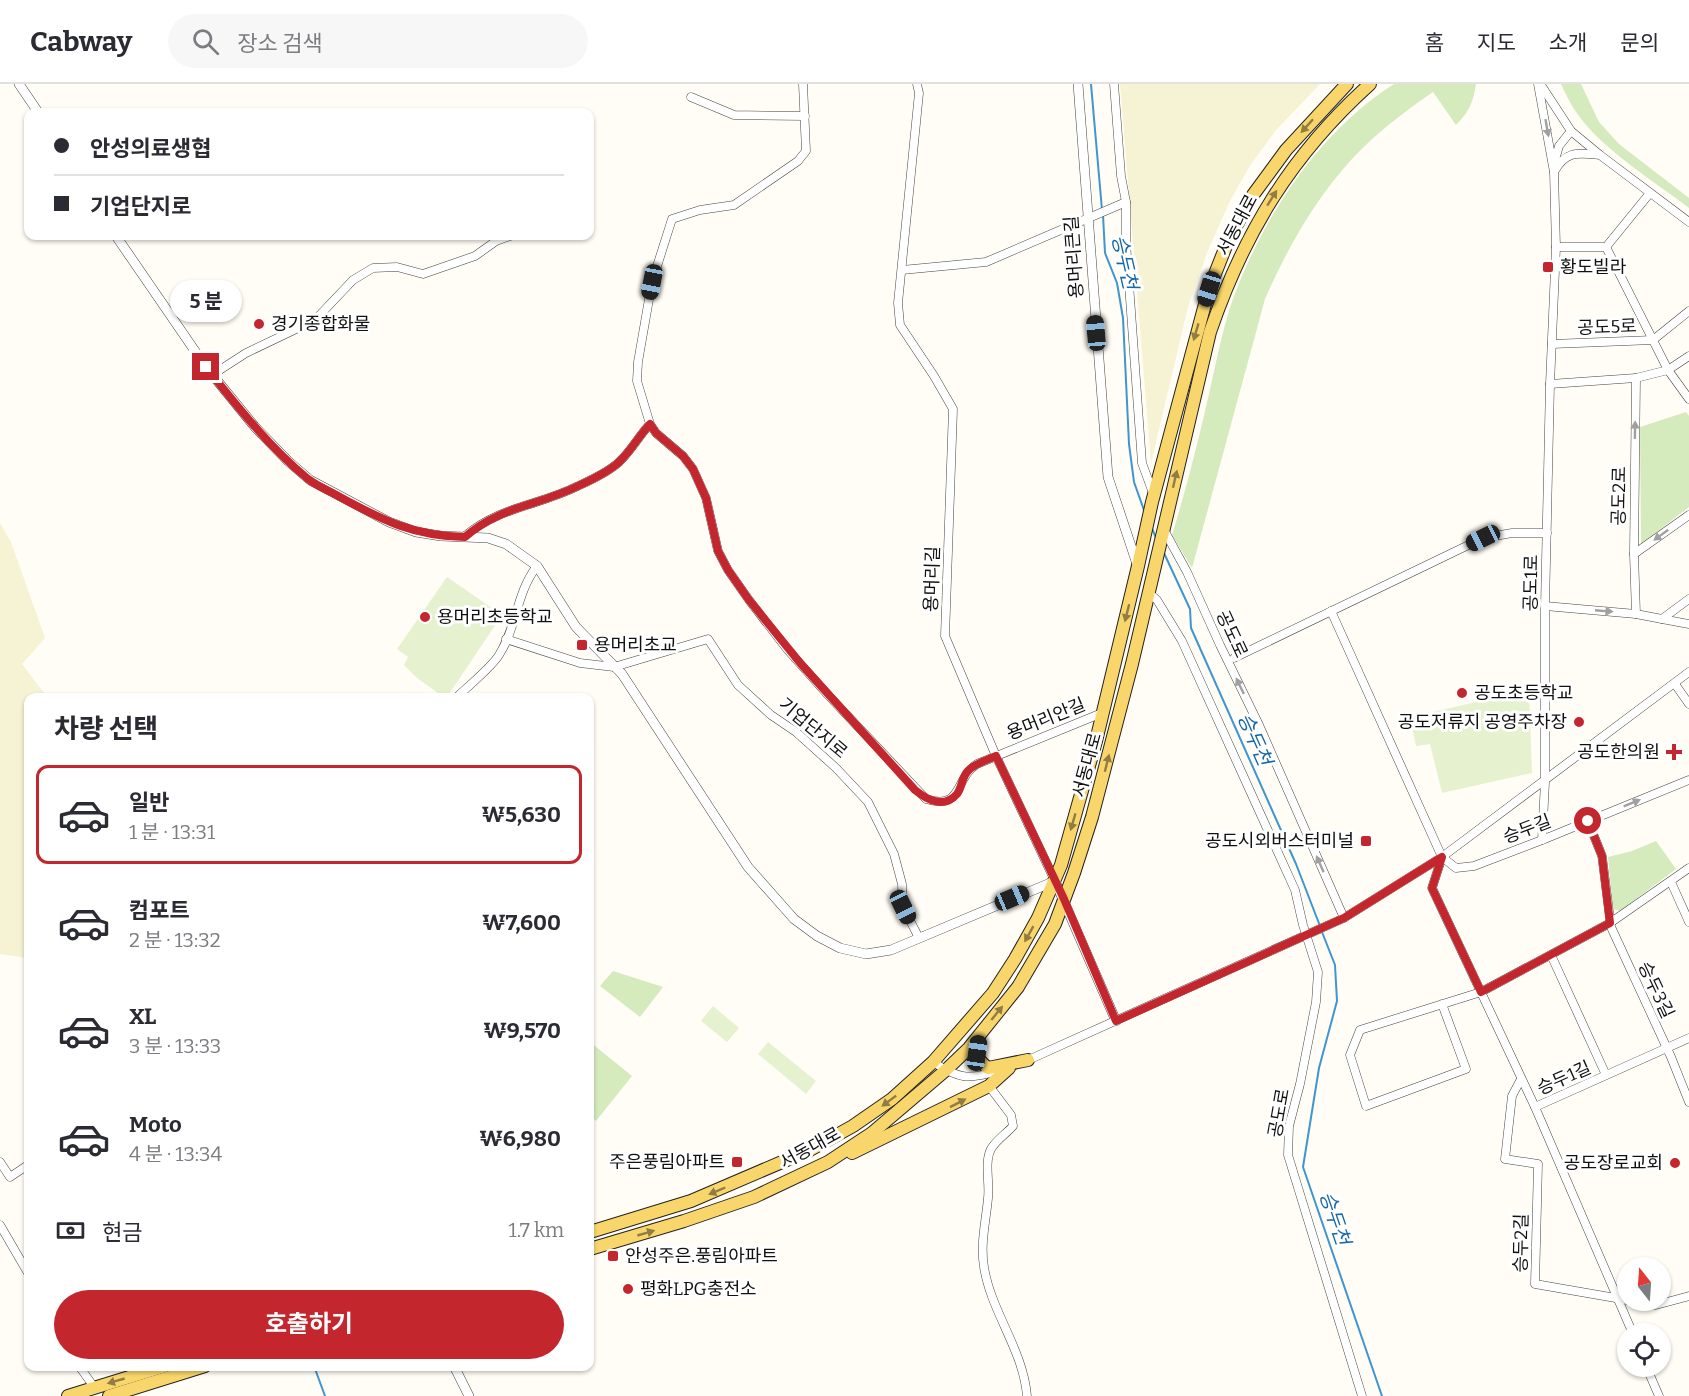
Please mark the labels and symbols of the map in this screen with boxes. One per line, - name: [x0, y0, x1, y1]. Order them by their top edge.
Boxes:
- one-way arrow: [1301, 118, 1314, 133]
- one-way arrow: [1543, 118, 1552, 137]
- one-way arrow: [1267, 190, 1278, 206]
- street label: 서동대로: [1212, 191, 1262, 259]
- street label: 용머리큰길: [1060, 215, 1088, 299]
- water label: 승두천: [1107, 232, 1143, 294]
- place label: 황도빌라: [1560, 256, 1627, 278]
- marker: 황도빌라: [1541, 260, 1555, 274]
- car: [640, 263, 664, 301]
- car: [1195, 269, 1223, 309]
- callout: 5 분: [170, 280, 242, 322]
- place label: 경기종합화물: [271, 313, 370, 335]
- car: [1085, 314, 1107, 352]
- street label: 공도5로: [1577, 315, 1637, 339]
- marker: 경기종합화물: [252, 317, 266, 331]
- one-way arrow: [1191, 324, 1200, 342]
- route end: [192, 353, 219, 380]
- one-way arrow: [1630, 421, 1640, 440]
- street label: 공도2로: [1607, 466, 1631, 526]
- one-way arrow: [1170, 470, 1180, 488]
- car: [1463, 522, 1503, 554]
- one-way arrow: [1654, 529, 1670, 541]
- street label: 용머리길: [920, 546, 944, 612]
- street label: 공도1로: [1520, 554, 1542, 612]
- one-way arrow: [1121, 603, 1131, 622]
- place label: 용머리초등학교: [437, 606, 553, 628]
- street label: 공도로: [1212, 607, 1252, 661]
- one-way arrow: [1594, 607, 1613, 616]
- marker: 용머리초등학교: [418, 610, 432, 624]
- place label: 용머리초교: [594, 634, 677, 656]
- marker: 용머리초교: [575, 638, 589, 652]
- one-way arrow: [1236, 678, 1245, 695]
- place label: 공도초등학교: [1474, 682, 1573, 704]
- marker: 공도초등학교: [1455, 686, 1469, 700]
- street label: 기업단지로: [774, 693, 852, 763]
- street label: 용머리안길: [1003, 693, 1089, 745]
- water label: 승두천: [1233, 709, 1278, 771]
- place label: 공도저류지 공영주차장: [1398, 711, 1567, 733]
- marker: 공도저류지 공영주차장: [1572, 715, 1586, 729]
- street label: 서동대로: [1068, 730, 1106, 800]
- place label: 공도한의원: [1577, 741, 1660, 763]
- marker: 공도한의원: [1665, 743, 1683, 761]
- one-way arrow: [1103, 754, 1113, 772]
- one-way arrow: [1624, 798, 1642, 808]
- route start: [1574, 807, 1601, 834]
- street label: 승두길: [1500, 810, 1554, 848]
- one-way arrow: [1068, 813, 1077, 831]
- place label: 공도시외버스터미널: [1205, 830, 1354, 852]
- marker: 공도시외버스터미널: [1359, 834, 1373, 848]
- one-way arrow: [1315, 855, 1325, 873]
- car: [992, 883, 1032, 913]
- car: [887, 887, 919, 927]
- one-way arrow: [1024, 925, 1034, 942]
- street label: 승두3길: [1633, 958, 1679, 1022]
- one-way arrow: [991, 1005, 1004, 1021]
- car: [966, 1034, 988, 1072]
- street label: 승두1길: [1533, 1056, 1595, 1100]
- street label: 공도로: [1264, 1087, 1294, 1139]
- one-way arrow: [882, 1094, 897, 1106]
- one-way arrow: [949, 1098, 966, 1107]
- street label: 서동대로: [776, 1122, 844, 1174]
- place label: 주은풍림아파트: [609, 1151, 725, 1173]
- place label: 공도장로교회: [1564, 1152, 1663, 1174]
- marker: 주은풍림아파트: [730, 1155, 744, 1169]
- marker: 공도장로교회: [1668, 1156, 1682, 1170]
- one-way arrow: [708, 1186, 726, 1196]
- water label: 승두천: [1315, 1188, 1356, 1250]
- street label: 승두2길: [1509, 1213, 1533, 1273]
- one-way arrow: [637, 1227, 655, 1237]
- place label: 안성주은.풍림아파트: [625, 1245, 778, 1267]
- marker: 안성주은.풍림아파트: [606, 1249, 620, 1263]
- north arrow: [1617, 1257, 1671, 1311]
- place label: 평화LPG충전소: [640, 1278, 757, 1300]
- marker: 평화LPG충전소: [621, 1282, 635, 1296]
- one-way arrow: [107, 1376, 125, 1386]

